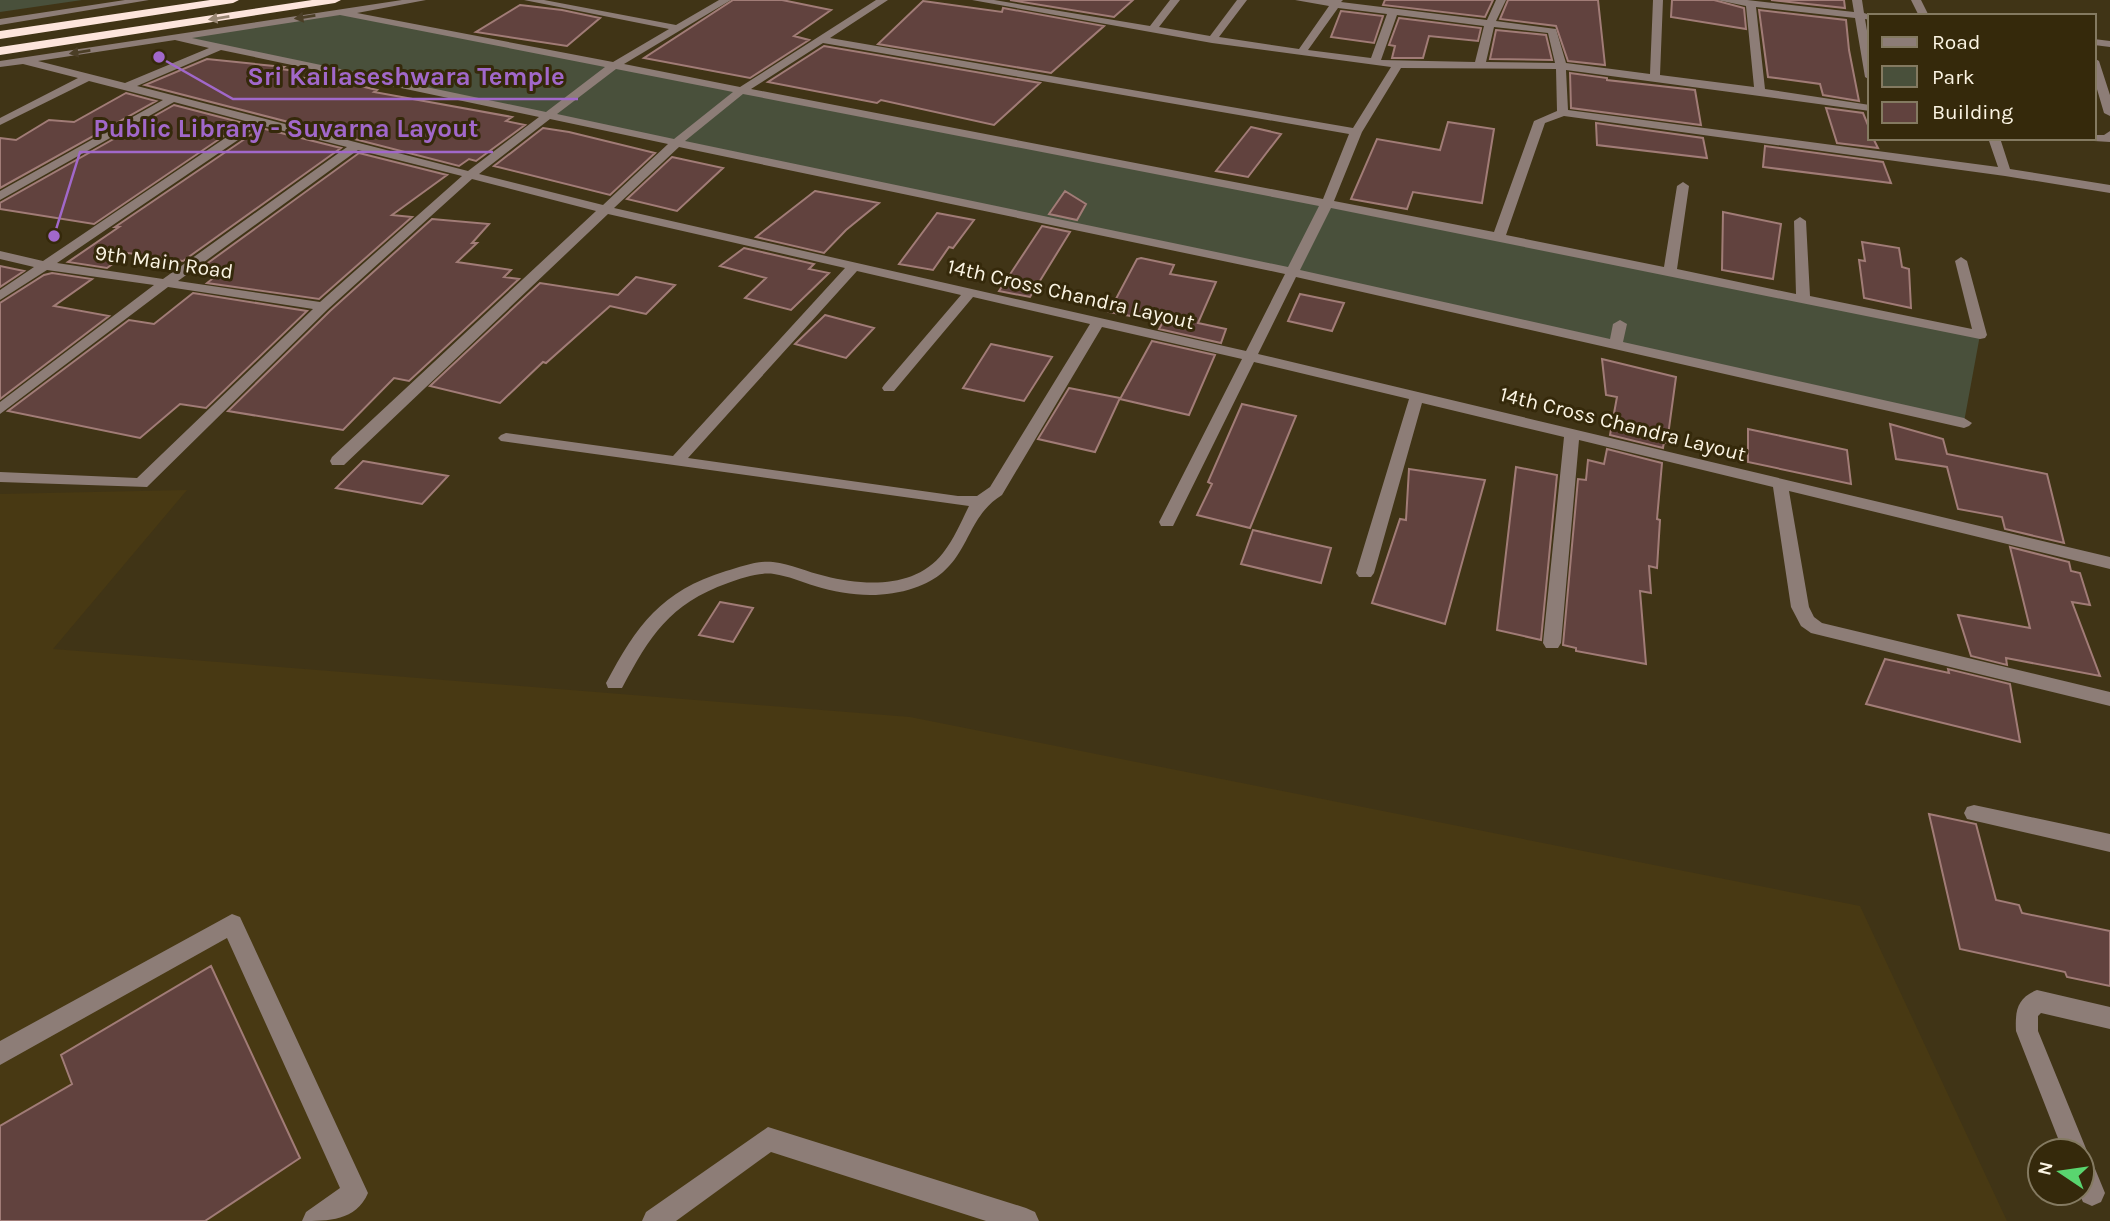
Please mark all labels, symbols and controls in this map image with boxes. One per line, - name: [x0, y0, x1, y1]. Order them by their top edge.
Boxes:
- one-way arrow: [293, 12, 315, 23]
- one-way arrow: [208, 13, 230, 24]
- legend: [1868, 14, 2096, 140]
- text: Road: [1932, 30, 1980, 54]
- one-way arrow: [69, 47, 91, 58]
- callout: Sri Kailaseshwara Temple: [233, 52, 578, 99]
- text: Sri Kailaseshwara Temple: [247, 61, 565, 92]
- text: Park: [1932, 65, 1975, 89]
- text: Building: [1932, 100, 2013, 124]
- callout: Public Library - Suvarna Layout: [80, 105, 493, 152]
- text: Public Library - Suvarna Layout: [93, 113, 479, 144]
- street label: 9th Main Road: [93, 240, 235, 284]
- street label: 14th Cross Chandra Layout: [945, 254, 1197, 334]
- street label: 14th Cross Chandra Layout: [1497, 382, 1749, 466]
- north arrow: [2026, 1137, 2096, 1207]
- text: N: [2033, 1159, 2058, 1178]

